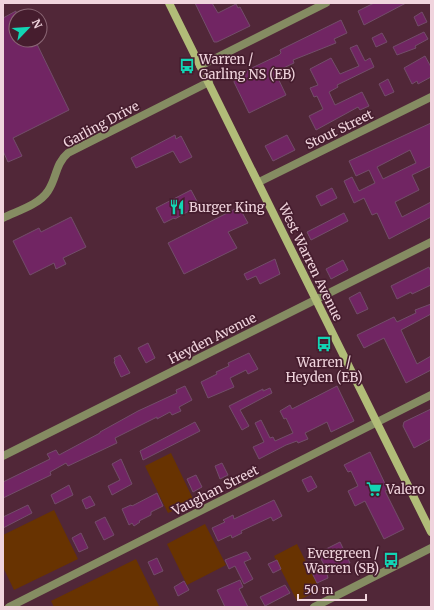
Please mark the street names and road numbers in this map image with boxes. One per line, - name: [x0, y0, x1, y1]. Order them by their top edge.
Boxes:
- street label: Garling Drive: [60, 97, 142, 151]
- street label: Stout Street: [303, 106, 376, 153]
- street label: West Warren Avenue: [274, 200, 346, 324]
- street label: Heyden Avenue: [165, 309, 259, 368]
- street label: Vaughan Street: [168, 461, 261, 520]

